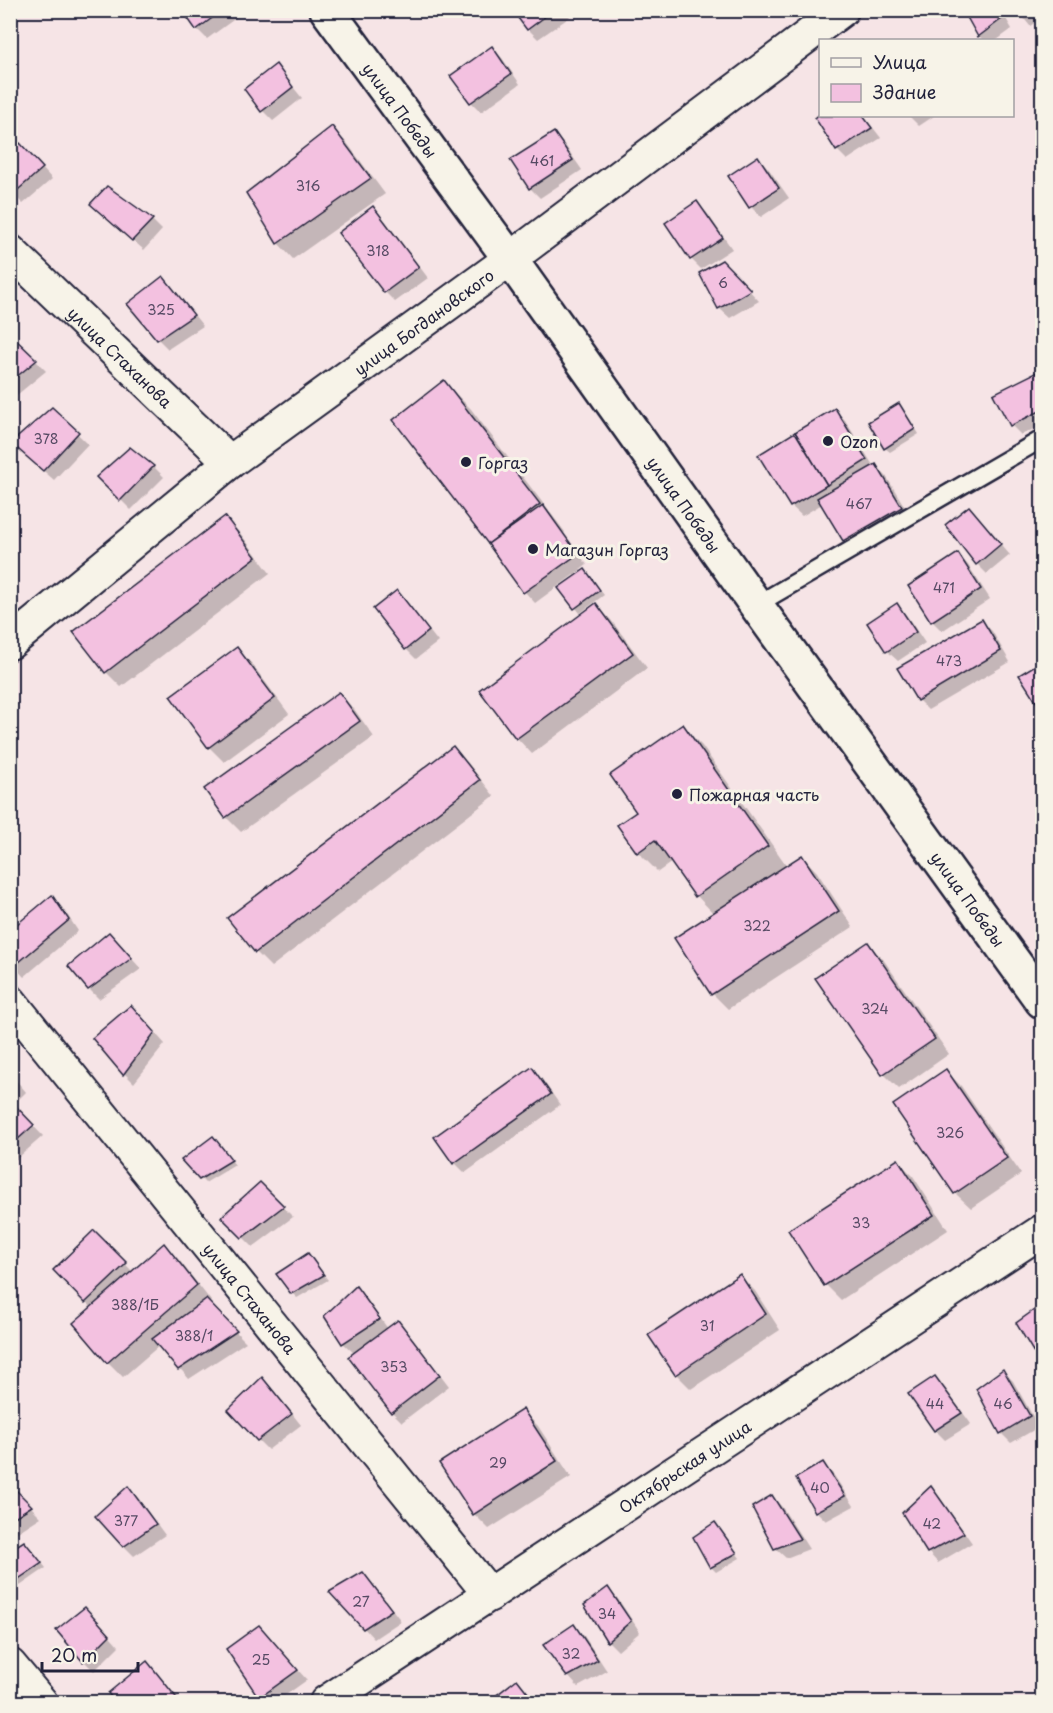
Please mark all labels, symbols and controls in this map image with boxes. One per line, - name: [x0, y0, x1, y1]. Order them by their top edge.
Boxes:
- legend: [819, 39, 1014, 117]
- text: Улица: [873, 48, 927, 75]
- street label: улица Победы: [357, 57, 444, 163]
- text: Здание: [873, 78, 936, 105]
- house number: 461: [530, 150, 554, 171]
- house number: 316: [296, 175, 320, 196]
- house number: 318: [366, 240, 390, 261]
- street label: улица Богдановского: [349, 263, 499, 381]
- house number: 6: [718, 272, 728, 293]
- house number: 325: [147, 299, 175, 320]
- street label: улица Стаханова: [63, 301, 178, 413]
- house number: 378: [33, 428, 59, 449]
- place label: Ozon: [840, 429, 878, 453]
- marker: Ozon: [821, 434, 835, 448]
- place label: Горгаз: [478, 450, 528, 474]
- street label: улица Победы: [642, 451, 727, 557]
- marker: Горгаз: [459, 455, 473, 469]
- house number: 467: [846, 493, 872, 514]
- place label: Магазин Горгаз: [545, 537, 669, 561]
- marker: Магазин Горгаз: [526, 542, 540, 556]
- house number: 471: [933, 577, 955, 598]
- house number: 473: [936, 650, 962, 671]
- place label: Пожарная часть: [689, 782, 819, 806]
- marker: Пожарная часть: [670, 787, 684, 801]
- street label: улица Победы: [925, 846, 1011, 952]
- house number: 322: [743, 915, 771, 936]
- house number: 324: [861, 998, 889, 1019]
- house number: 326: [936, 1122, 964, 1143]
- house number: 33: [852, 1212, 870, 1233]
- street label: улица Стаханова: [198, 1237, 302, 1359]
- house number: 388/1Б: [111, 1294, 159, 1315]
- house number: 31: [700, 1315, 714, 1336]
- house number: 388/1: [175, 1325, 213, 1346]
- house number: 353: [380, 1356, 408, 1377]
- house number: 44: [926, 1393, 944, 1414]
- house number: 46: [993, 1393, 1013, 1414]
- street label: Октябрьская улица: [613, 1414, 755, 1519]
- house number: 29: [489, 1452, 507, 1473]
- house number: 40: [810, 1477, 830, 1498]
- house number: 377: [114, 1510, 138, 1531]
- house number: 42: [923, 1513, 941, 1534]
- house number: 27: [352, 1591, 370, 1612]
- house number: 34: [598, 1603, 616, 1624]
- scale bar: [42, 1635, 138, 1673]
- text: 20 m: [51, 1641, 97, 1668]
- house number: 32: [562, 1643, 580, 1664]
- house number: 25: [252, 1649, 270, 1670]

